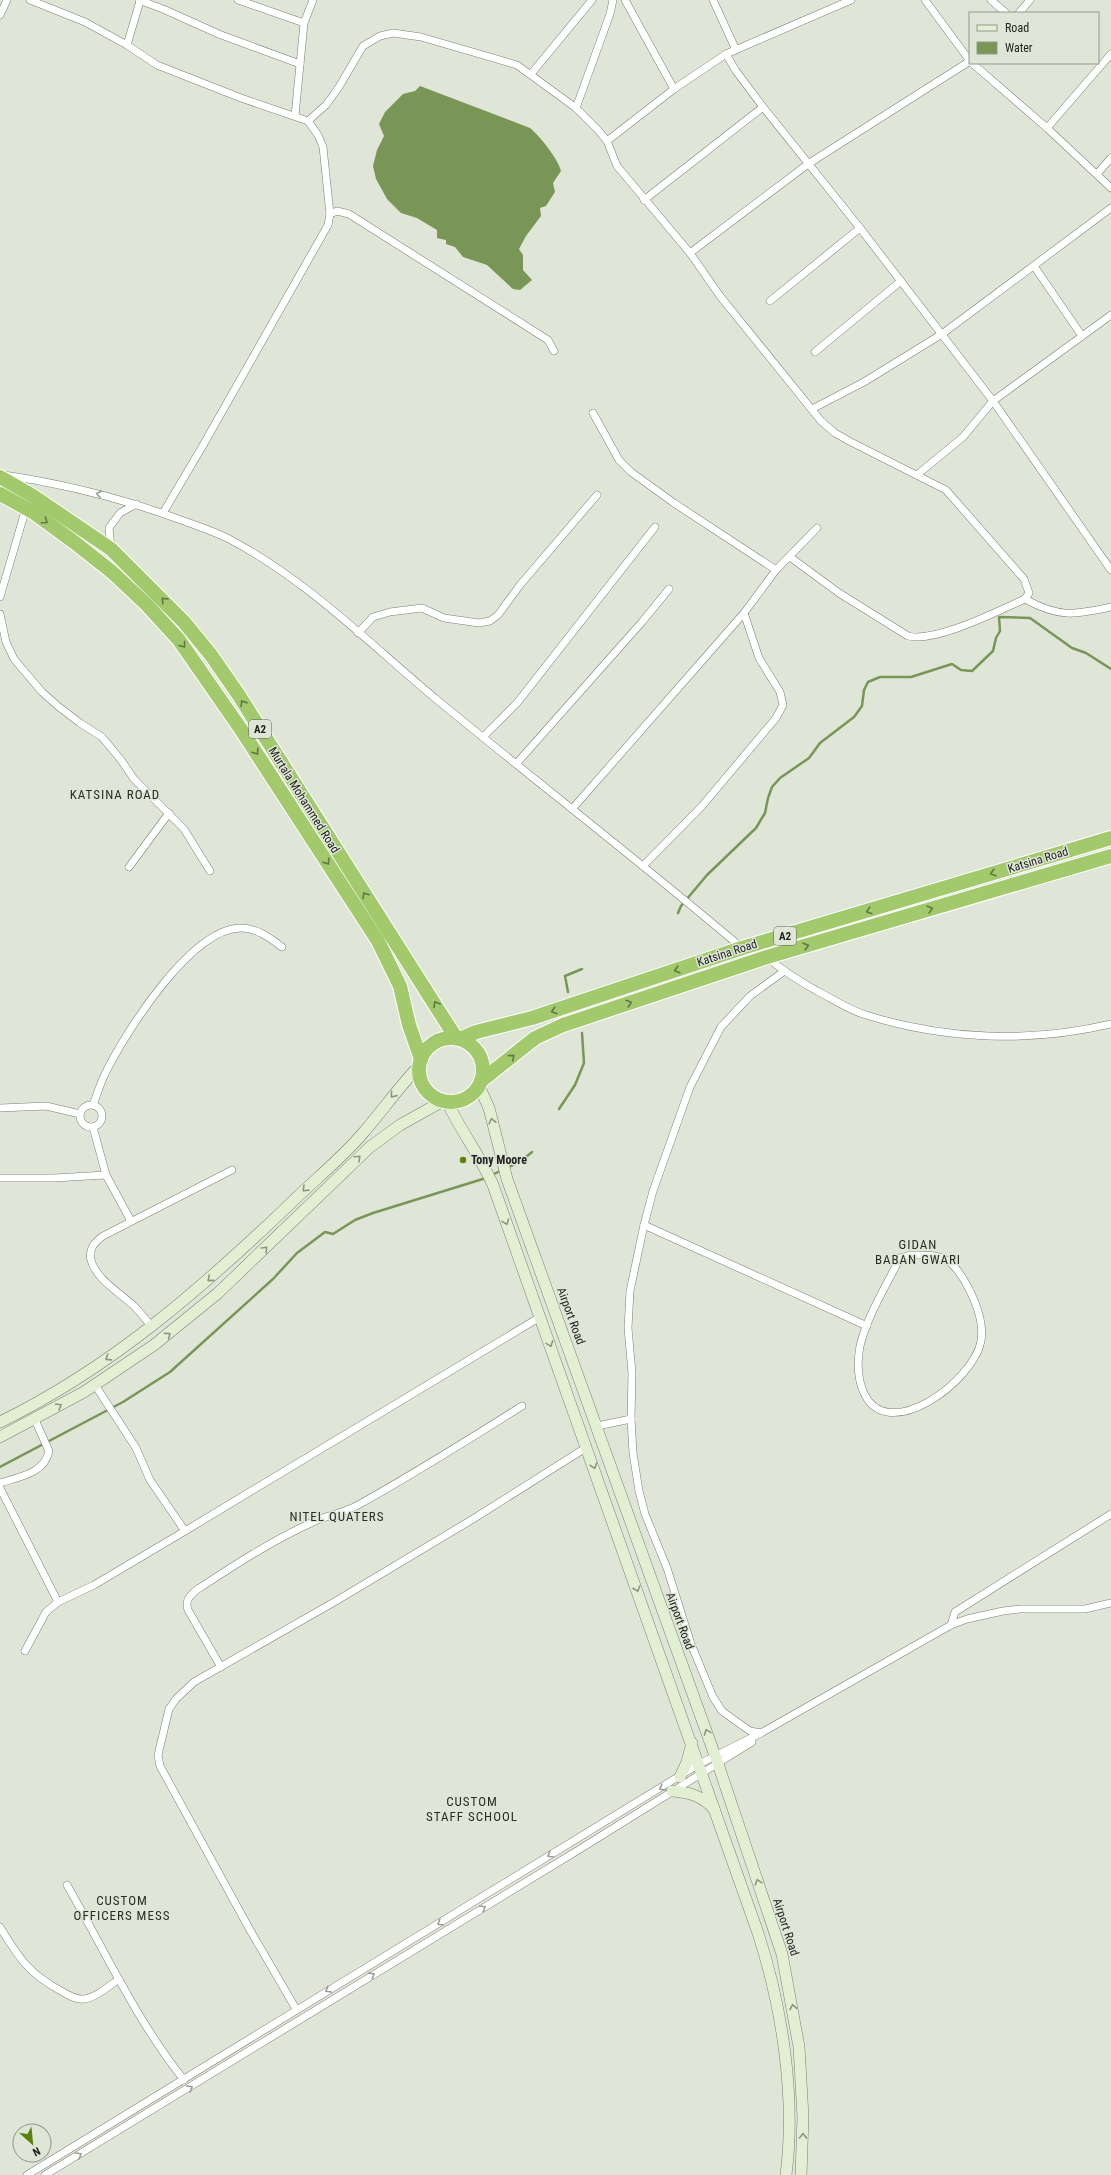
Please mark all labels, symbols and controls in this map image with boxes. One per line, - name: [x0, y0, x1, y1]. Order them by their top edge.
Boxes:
- legend: [969, 12, 1099, 64]
- text: Road: [1005, 21, 1029, 35]
- text: Water: [1005, 41, 1033, 55]
- one-way arrow: [95, 491, 102, 499]
- one-way arrow: [41, 516, 48, 523]
- one-way arrow: [161, 597, 168, 605]
- one-way arrow: [178, 641, 185, 648]
- one-way arrow: [240, 700, 248, 707]
- road number: A2: [249, 720, 271, 738]
- street label: Murtala Mohammed Road: [266, 744, 342, 856]
- one-way arrow: [252, 748, 259, 755]
- district label: KATSINA ROAD: [70, 787, 160, 802]
- street label: Katsina Road: [1006, 844, 1070, 876]
- one-way arrow: [322, 858, 329, 865]
- one-way arrow: [990, 868, 997, 877]
- one-way arrow: [362, 892, 370, 899]
- one-way arrow: [927, 905, 934, 914]
- one-way arrow: [865, 906, 872, 915]
- road number: A2: [774, 927, 796, 945]
- street label: Katsina Road: [695, 937, 759, 969]
- one-way arrow: [802, 942, 809, 951]
- one-way arrow: [674, 965, 681, 973]
- one-way arrow: [625, 999, 632, 1008]
- one-way arrow: [433, 1001, 440, 1008]
- one-way arrow: [551, 1006, 558, 1015]
- one-way arrow: [508, 1055, 515, 1062]
- one-way arrow: [391, 1090, 398, 1097]
- one-way arrow: [488, 1118, 496, 1124]
- place label: Tony Moore: [471, 1153, 527, 1167]
- one-way arrow: [353, 1155, 361, 1163]
- marker: Tony Moore: [458, 1155, 468, 1165]
- one-way arrow: [302, 1185, 310, 1192]
- one-way arrow: [501, 1218, 510, 1225]
- district label: GIDAN BABAN GWARI: [875, 1237, 961, 1267]
- one-way arrow: [260, 1246, 268, 1254]
- one-way arrow: [208, 1274, 215, 1281]
- street label: Airport Road: [554, 1286, 588, 1346]
- one-way arrow: [163, 1332, 170, 1339]
- one-way arrow: [545, 1340, 554, 1347]
- one-way arrow: [105, 1354, 112, 1361]
- one-way arrow: [55, 1404, 62, 1411]
- one-way arrow: [589, 1463, 598, 1470]
- district label: NITEL QUATERS: [289, 1509, 385, 1524]
- one-way arrow: [633, 1585, 641, 1592]
- street label: Airport Road: [663, 1591, 697, 1651]
- one-way arrow: [703, 1729, 711, 1736]
- one-way arrow: [659, 1783, 666, 1790]
- district label: CUSTOM STAFF SCHOOL: [426, 1794, 518, 1824]
- one-way arrow: [547, 1851, 554, 1858]
- one-way arrow: [754, 1879, 762, 1886]
- district label: CUSTOM OFFICERS MESS: [74, 1893, 170, 1923]
- street label: Airport Road: [770, 1896, 802, 1958]
- one-way arrow: [479, 1905, 486, 1912]
- one-way arrow: [437, 1918, 444, 1925]
- one-way arrow: [368, 1973, 375, 1980]
- one-way arrow: [325, 1986, 332, 1993]
- one-way arrow: [789, 2004, 797, 2010]
- one-way arrow: [186, 2085, 193, 2092]
- north arrow: [12, 2123, 52, 2163]
- one-way arrow: [799, 2133, 807, 2139]
- text: N: [30, 2144, 42, 2159]
- one-way arrow: [75, 2152, 82, 2159]

